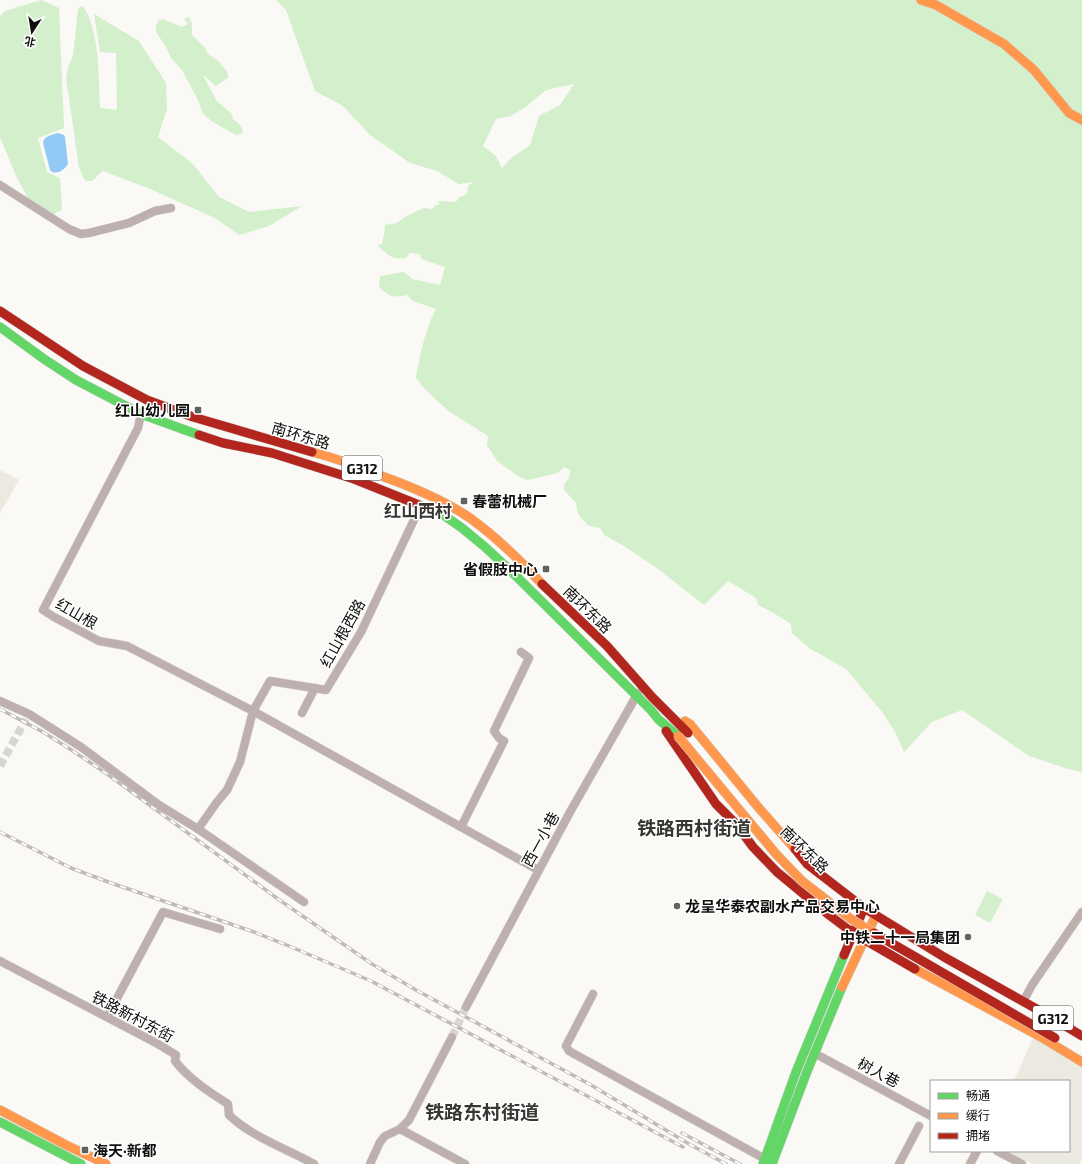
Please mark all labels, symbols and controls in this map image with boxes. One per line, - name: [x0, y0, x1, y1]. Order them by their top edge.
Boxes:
- north arrow: [12, 12, 52, 52]
- text: 北: [23, 35, 37, 50]
- place label: 红山幼儿园: [115, 401, 190, 419]
- marker: 红山幼儿园: [193, 405, 203, 415]
- street label: 南环东路: [270, 418, 332, 452]
- road number: G312: [342, 456, 382, 480]
- place label: 春蕾机械厂: [472, 492, 547, 510]
- marker: 春蕾机械厂: [459, 496, 469, 506]
- district label: 红山西村: [384, 500, 452, 520]
- place label: 省假肢中心: [463, 560, 538, 578]
- marker: 省假肢中心: [541, 564, 551, 574]
- street label: 南环东路: [560, 582, 616, 636]
- street label: 红山根: [53, 594, 101, 632]
- street label: 红山根西路: [316, 596, 368, 670]
- street label: 西一小巷: [518, 808, 562, 870]
- district label: 铁路西村街道: [637, 816, 751, 839]
- street label: 南环东路: [777, 822, 833, 876]
- place label: 龙呈华泰农副水产品交易中心: [685, 897, 880, 915]
- marker: 龙呈华泰农副水产品交易中心: [672, 901, 682, 911]
- place label: 中铁二十一局集团: [840, 928, 960, 946]
- marker: 中铁二十一局集团: [963, 932, 973, 942]
- street label: 铁路新村东街: [89, 987, 177, 1045]
- road number: G312: [1033, 1006, 1073, 1030]
- street label: 树人巷: [855, 1053, 903, 1091]
- legend: [930, 1080, 1070, 1152]
- text: 畅通: [966, 1088, 990, 1102]
- district label: 铁路东村街道: [425, 1100, 539, 1123]
- text: 缓行: [966, 1108, 990, 1122]
- text: 拥堵: [966, 1128, 990, 1142]
- place label: 海天·新都: [93, 1141, 157, 1159]
- marker: 海天·新都: [80, 1145, 90, 1155]

